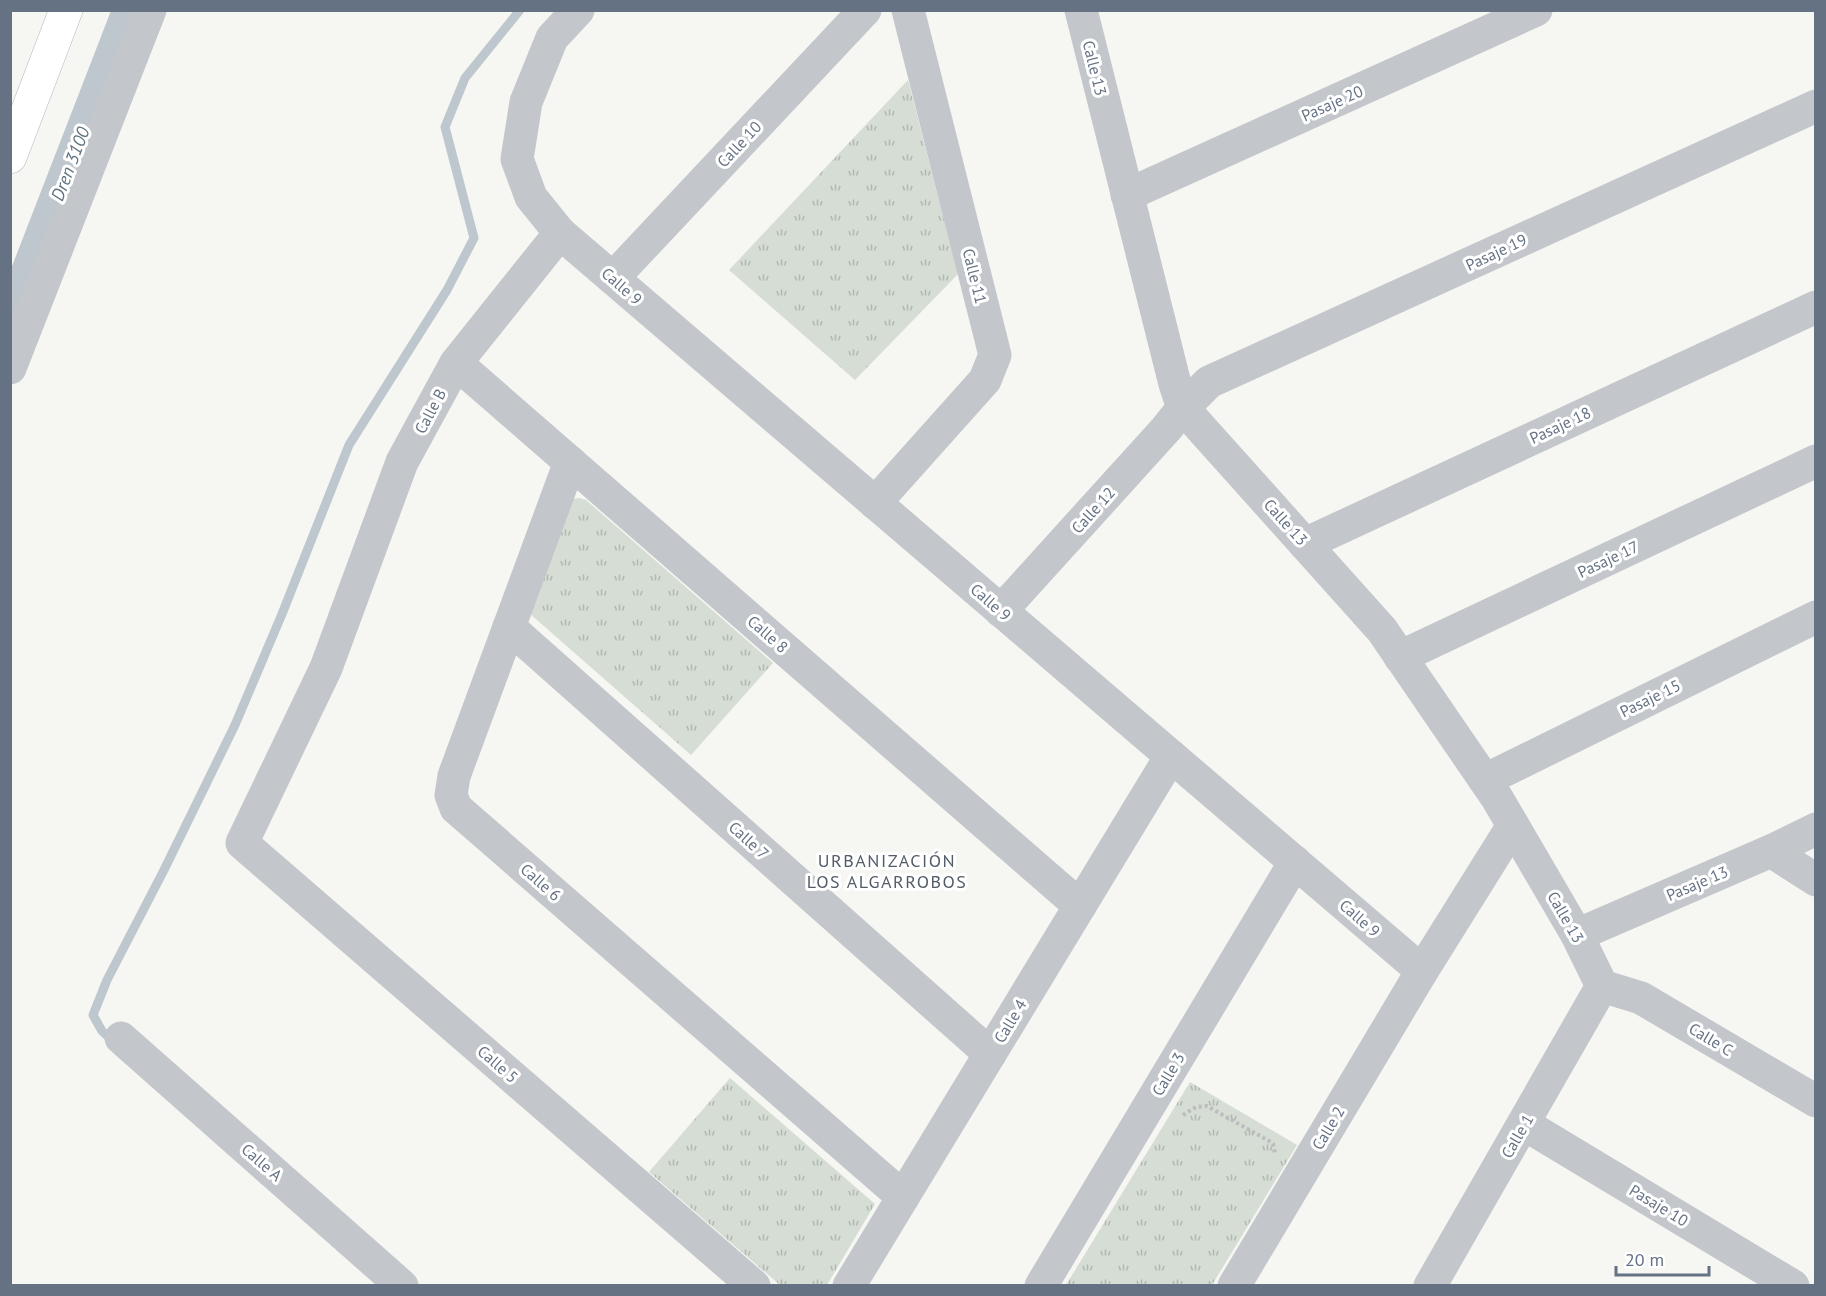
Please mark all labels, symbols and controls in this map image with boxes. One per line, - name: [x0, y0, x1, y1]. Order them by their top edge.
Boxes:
- street label: Calle 13: [1079, 38, 1111, 98]
- street label: Pasaje 20: [1298, 81, 1366, 125]
- street label: Calle 10: [713, 117, 766, 171]
- water label: Dren 3100: [45, 123, 95, 204]
- street label: Pasaje 19: [1462, 229, 1530, 275]
- street label: Calle 11: [959, 246, 991, 306]
- street label: Calle 9: [598, 263, 646, 309]
- street label: Calle B: [410, 385, 450, 437]
- street label: Pasaje 18: [1526, 402, 1594, 448]
- street label: Calle 12: [1067, 483, 1119, 537]
- street label: Calle 13: [1260, 495, 1312, 549]
- street label: Pasaje 17: [1574, 536, 1642, 582]
- street label: Calle 9: [967, 579, 1015, 625]
- street label: Calle 8: [744, 611, 792, 657]
- street label: Pasaje 15: [1616, 675, 1684, 721]
- street label: Calle 7: [725, 817, 773, 863]
- district label: URBANIZACIÓN LOS ALGARROBOS: [807, 849, 967, 893]
- street label: Calle 6: [517, 859, 565, 905]
- street label: Pasaje 13: [1663, 861, 1731, 905]
- street label: Calle 13: [1543, 888, 1589, 946]
- street label: Calle 9: [1336, 895, 1384, 941]
- street label: Calle 4: [989, 995, 1031, 1046]
- street label: Calle C: [1685, 1018, 1737, 1060]
- street label: Calle 5: [474, 1041, 522, 1087]
- street label: Calle 3: [1147, 1049, 1189, 1099]
- street label: Calle 2: [1307, 1103, 1349, 1153]
- street label: Calle 1: [1497, 1111, 1537, 1161]
- street label: Calle A: [238, 1139, 287, 1186]
- street label: Pasaje 10: [1626, 1180, 1692, 1230]
- scale bar: [1616, 1239, 1709, 1277]
- text: 20 m: [1625, 1248, 1664, 1271]

